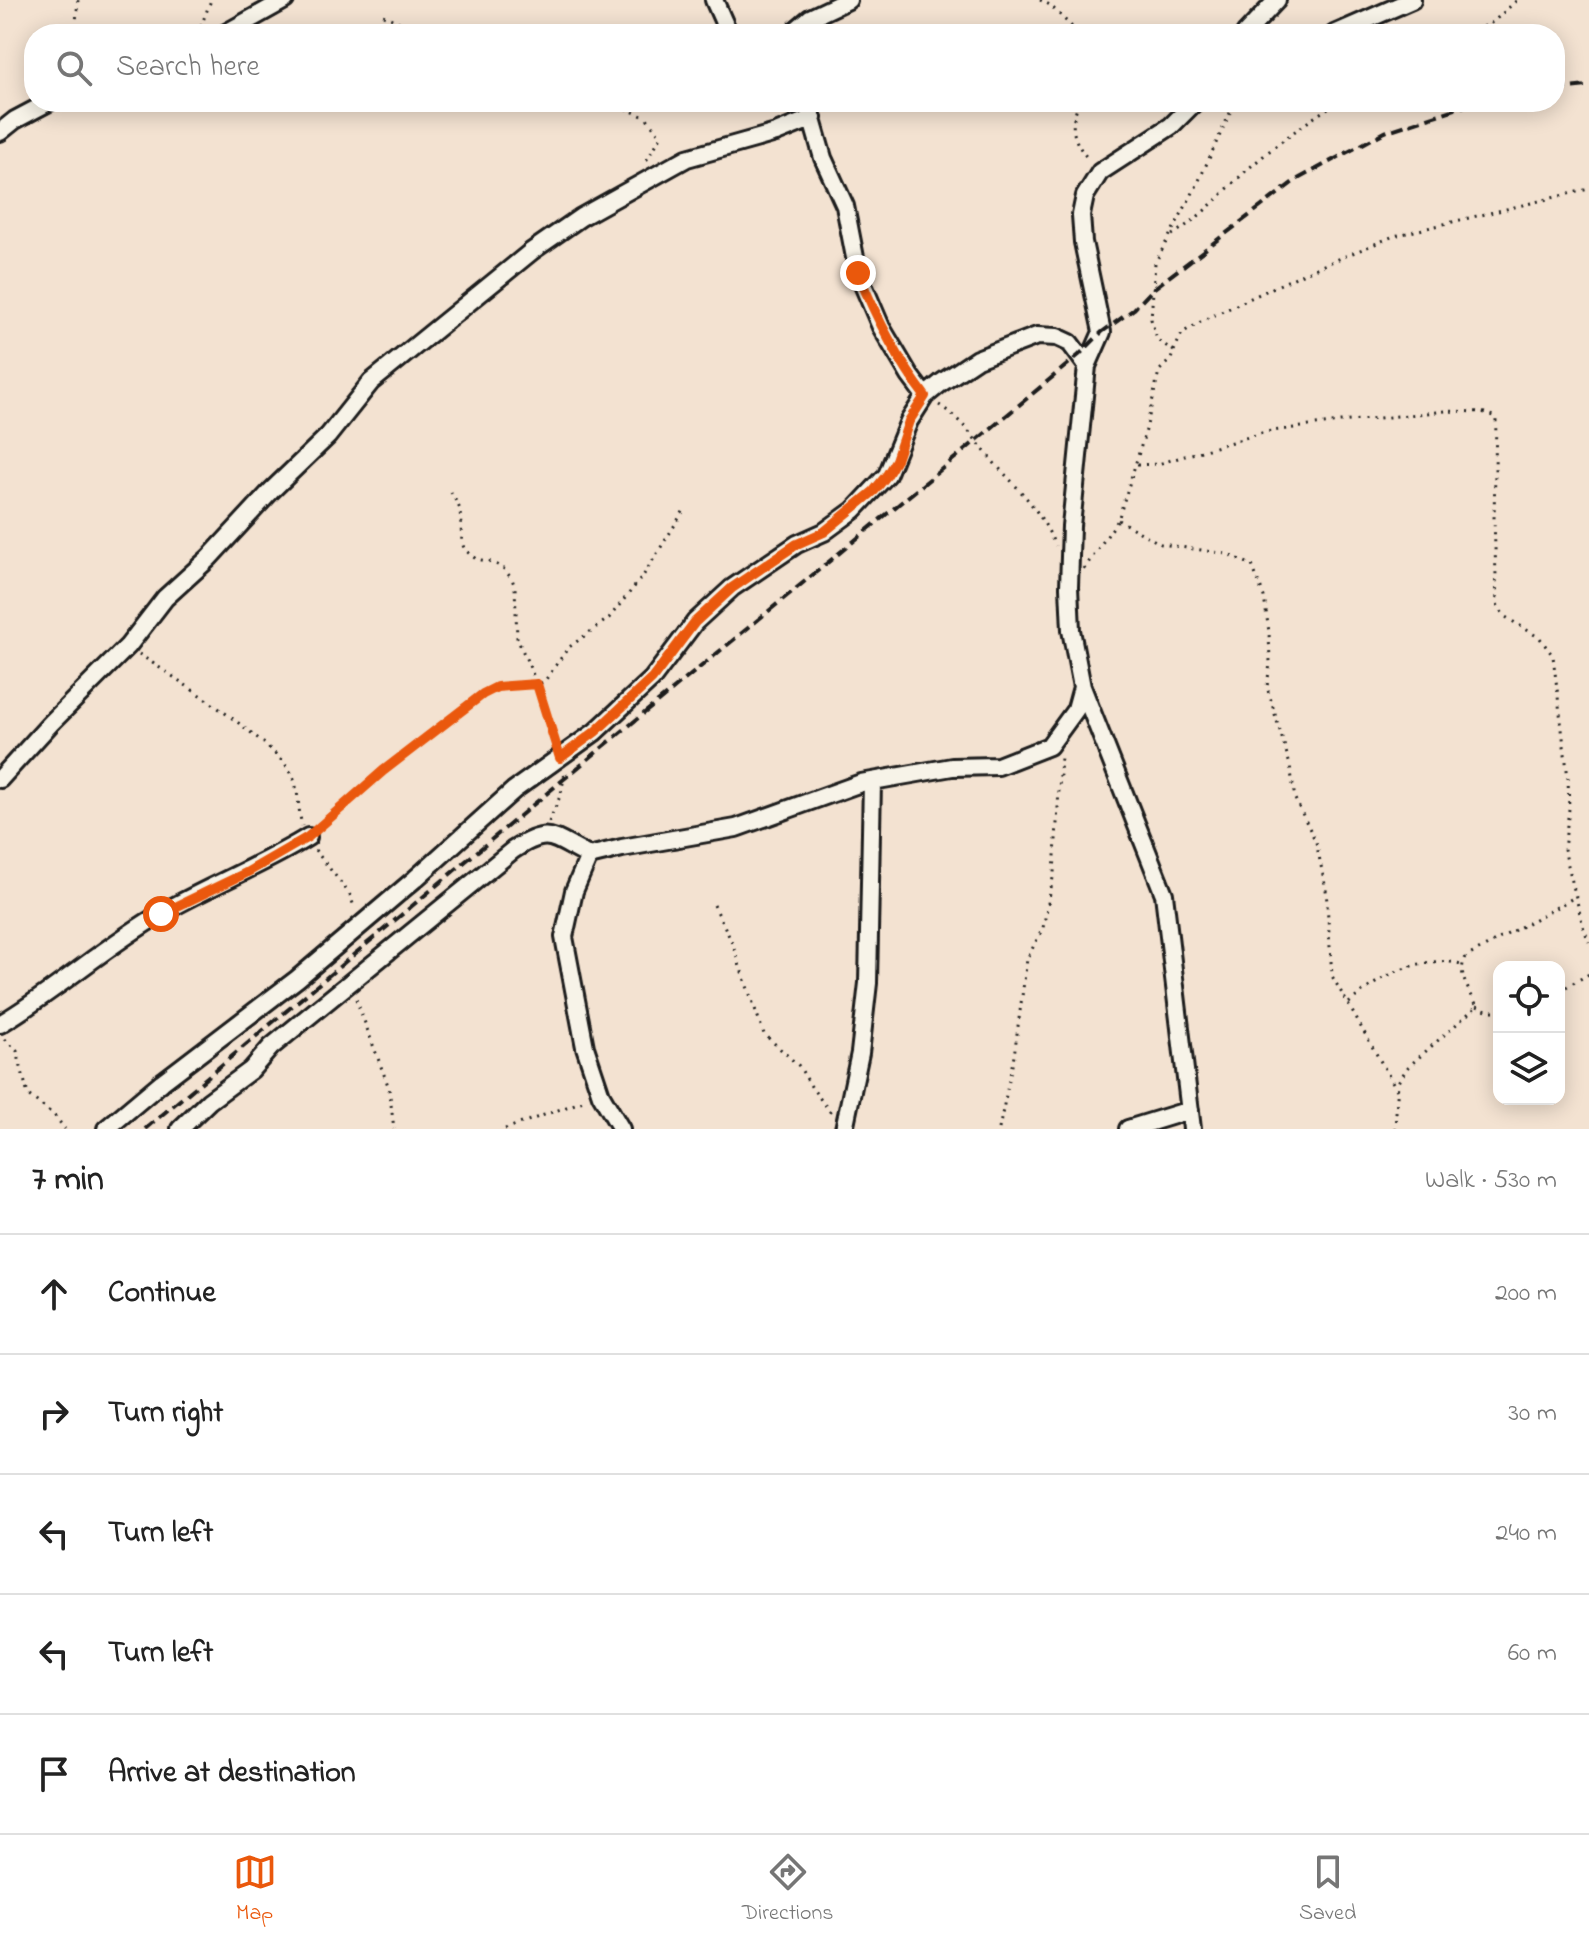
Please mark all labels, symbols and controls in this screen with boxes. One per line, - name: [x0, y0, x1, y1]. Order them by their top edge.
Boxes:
- search box: [24, 24, 1565, 112]
- icon: search: [52, 46, 96, 90]
- text: Search here: [116, 46, 260, 90]
- route end: [840, 255, 876, 291]
- route start: [143, 896, 179, 932]
- map controls: [1493, 961, 1565, 1105]
- button: locate: [1493, 961, 1565, 1033]
- button: layers: [1493, 1033, 1565, 1105]
- text: 7 min: [32, 1156, 104, 1206]
- text: Walk · 530 m: [1425, 1162, 1557, 1200]
- icon: ahead: [32, 1272, 76, 1316]
- text: Continue: [108, 1272, 216, 1316]
- text: 200 m: [1495, 1275, 1557, 1313]
- icon: right: [32, 1392, 76, 1436]
- text: Turn right: [108, 1392, 223, 1436]
- text: 30 m: [1508, 1395, 1557, 1433]
- icon: left: [32, 1512, 76, 1556]
- text: Turn left: [108, 1512, 213, 1556]
- text: 240 m: [1495, 1515, 1557, 1553]
- icon: left: [32, 1632, 76, 1676]
- text: Turn left: [108, 1632, 213, 1676]
- text: 60 m: [1508, 1635, 1557, 1673]
- icon: arrive: [32, 1752, 76, 1796]
- text: Arrive at destination: [108, 1752, 356, 1796]
- tab: Map: [233, 1850, 277, 1930]
- tab: Directions: [742, 1850, 834, 1930]
- tab: Saved: [1299, 1850, 1356, 1930]

